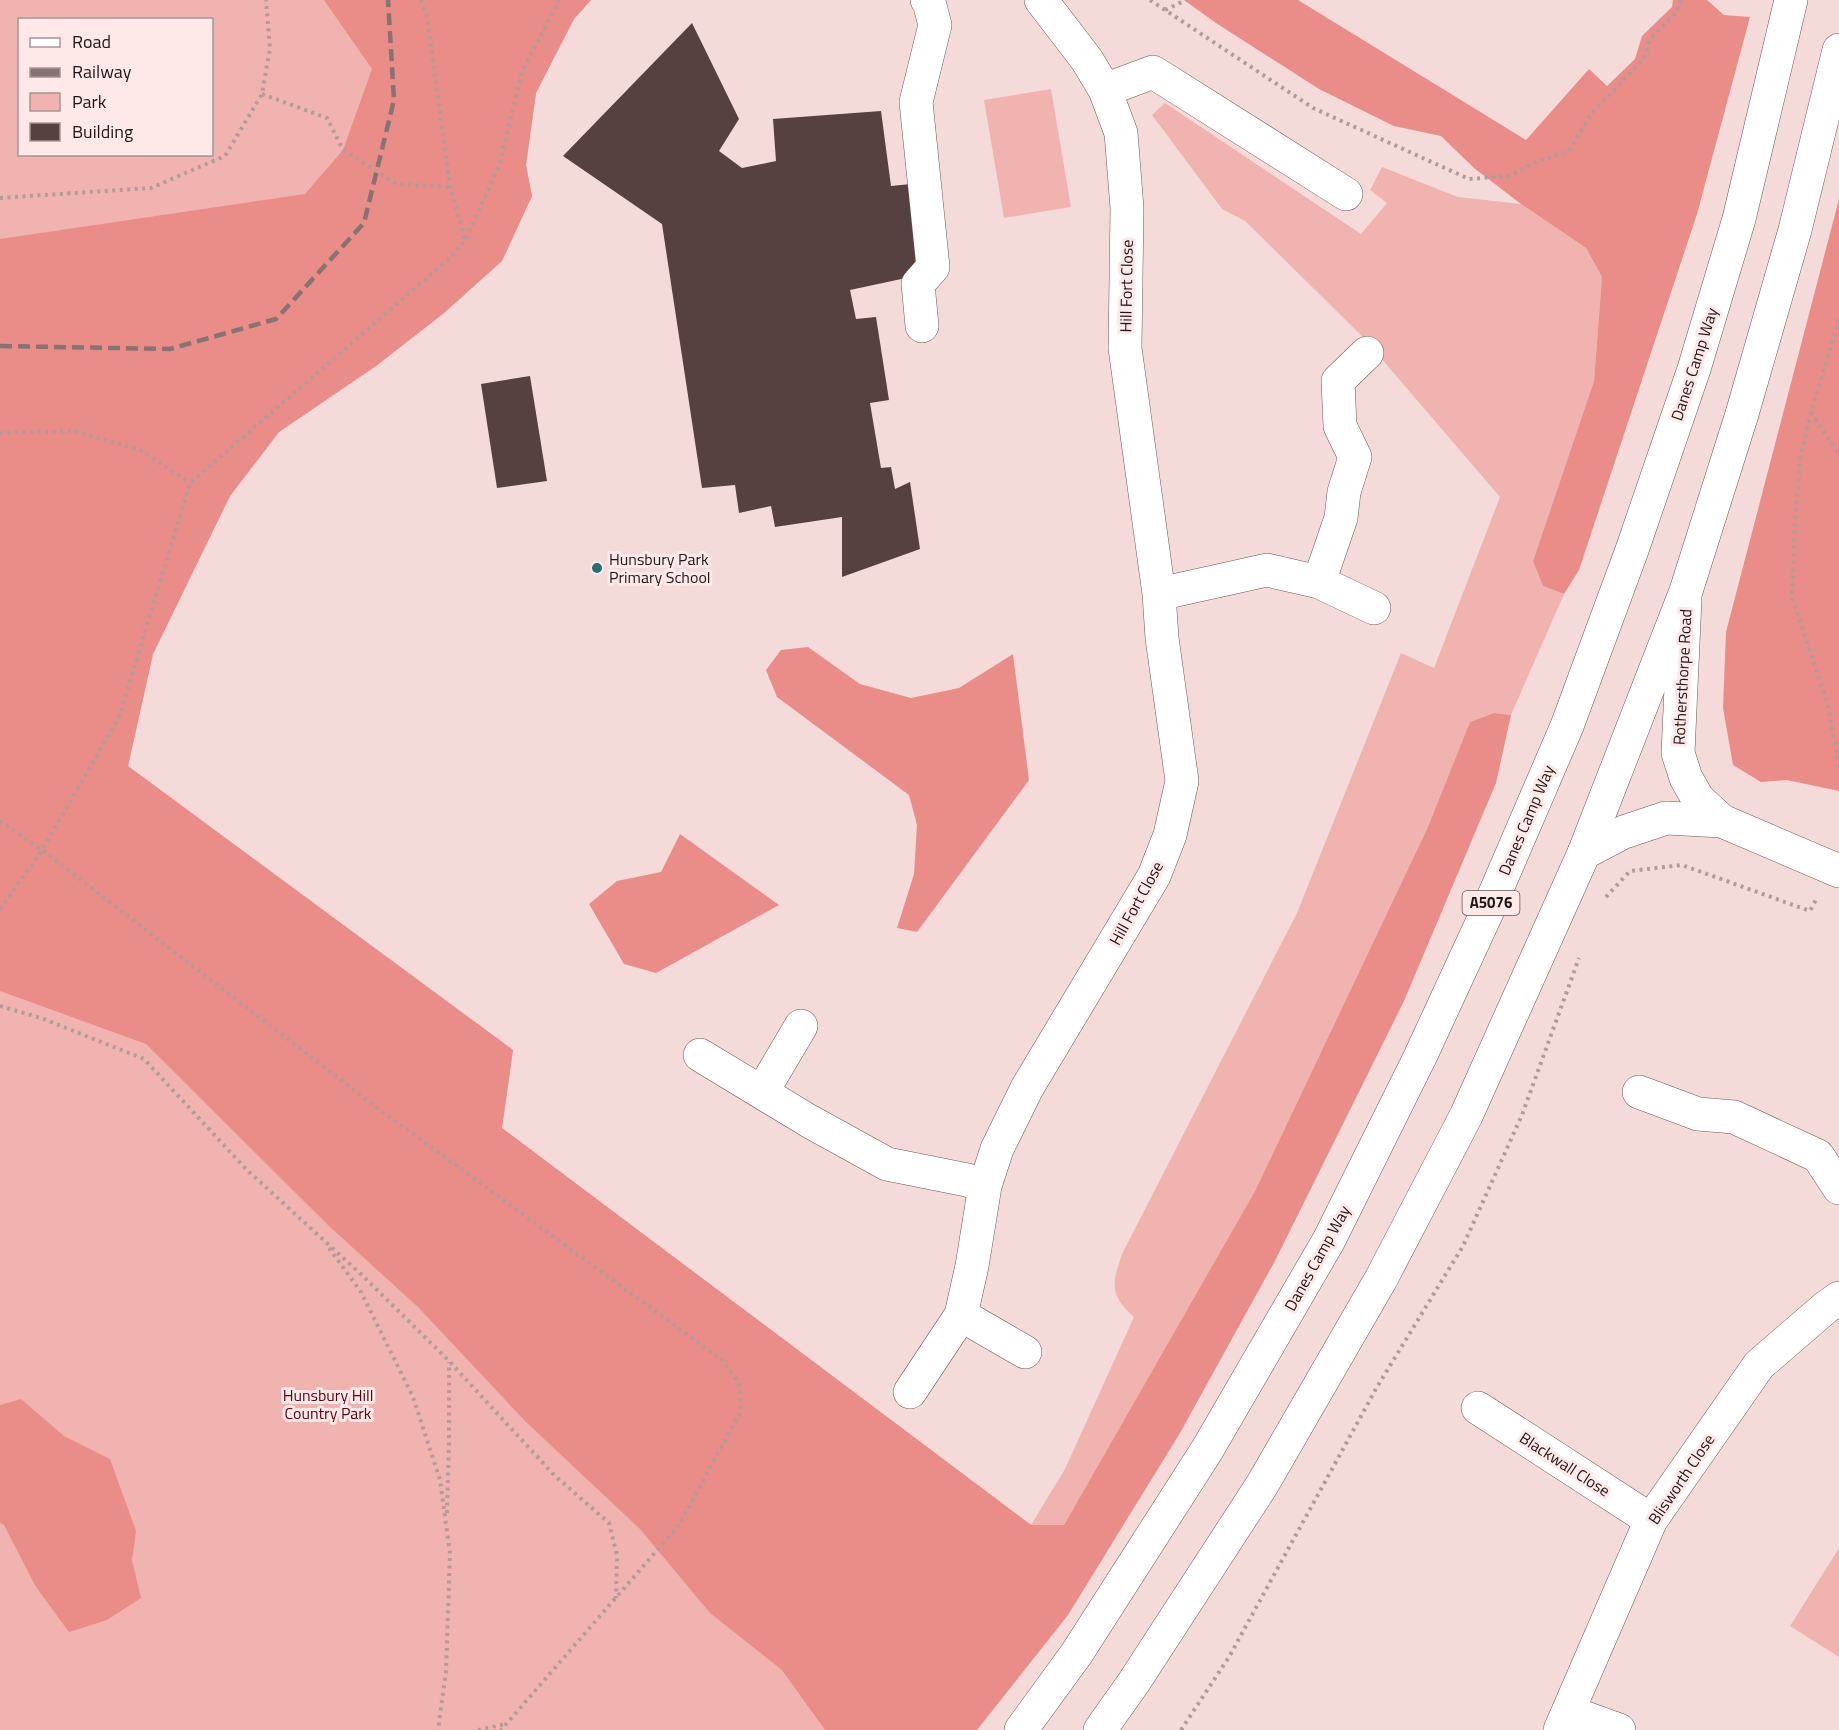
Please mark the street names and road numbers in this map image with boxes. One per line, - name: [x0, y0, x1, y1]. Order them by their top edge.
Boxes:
- street label: Hill Fort Close: [1113, 239, 1139, 333]
- street label: Danes Camp Way: [1664, 304, 1724, 424]
- street label: Rothersthorpe Road: [1666, 608, 1698, 746]
- street label: Danes Camp Way: [1492, 761, 1560, 879]
- street label: Hill Fort Close: [1103, 857, 1169, 949]
- road number: A5076: [1462, 891, 1520, 915]
- street label: Danes Camp Way: [1278, 1201, 1356, 1315]
- street label: Blackwall Close: [1515, 1426, 1615, 1502]
- street label: Blisworth Close: [1642, 1429, 1720, 1529]

